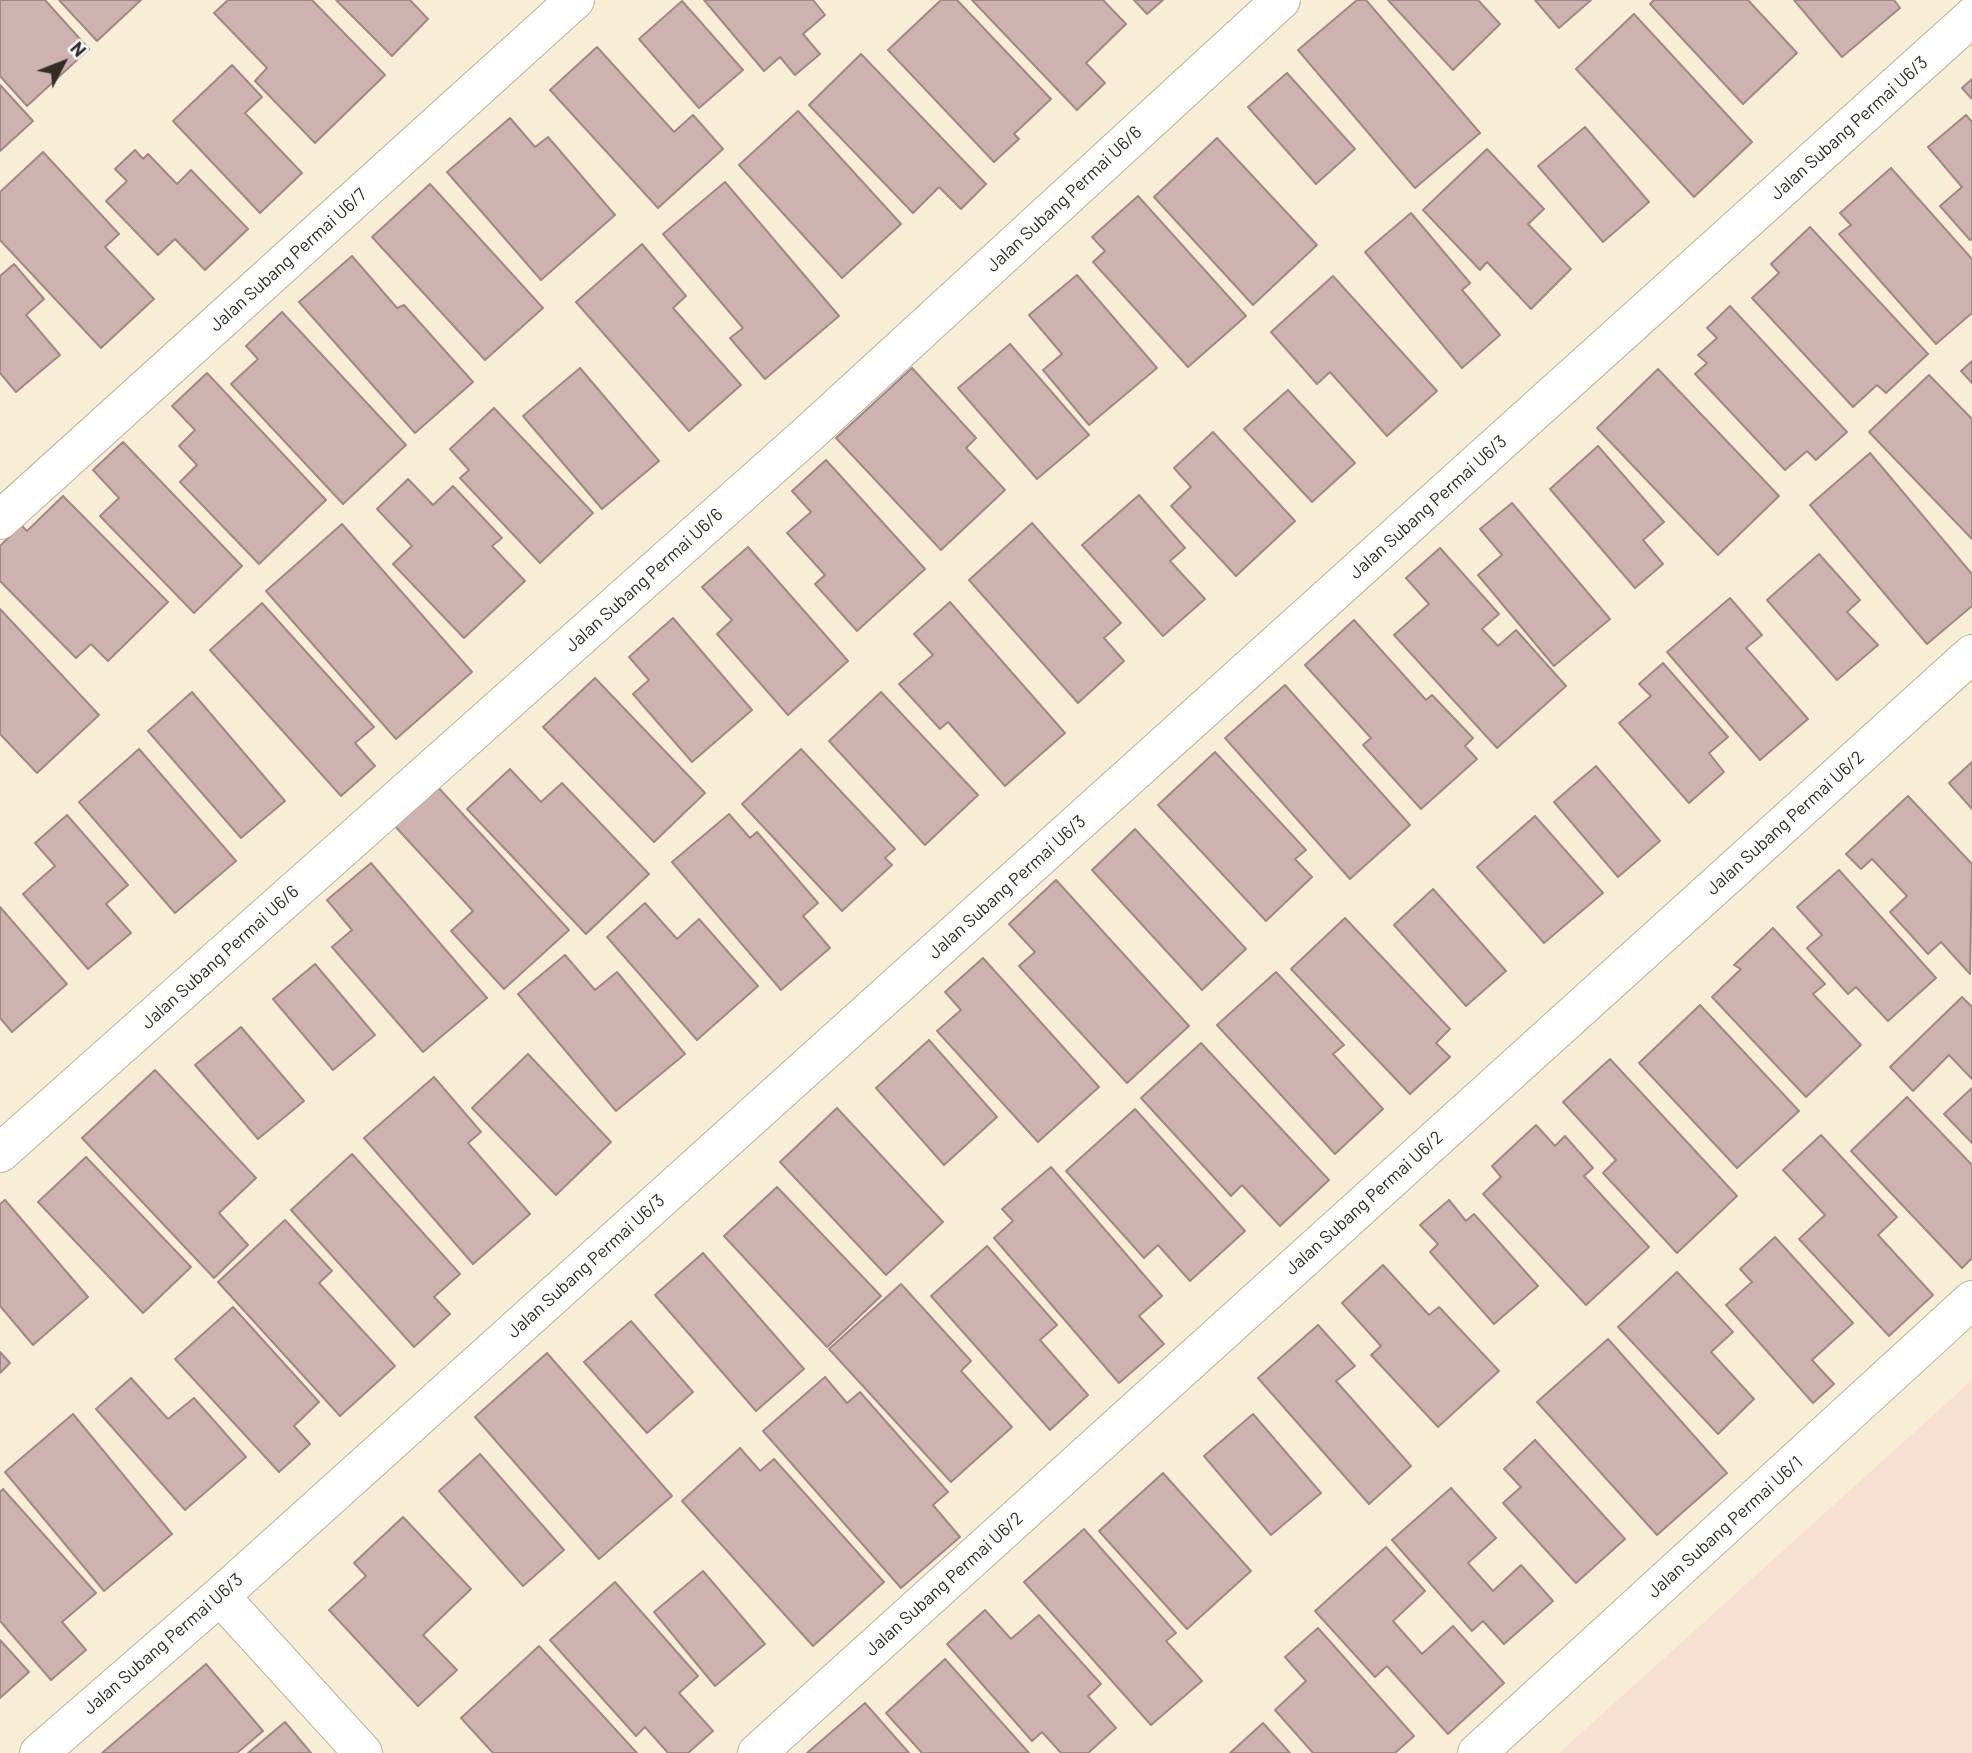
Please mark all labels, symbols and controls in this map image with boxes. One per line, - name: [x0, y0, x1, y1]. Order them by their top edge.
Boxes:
- north arrow: [28, 28, 98, 98]
- text: N: [66, 36, 92, 61]
- street label: Jalan Subang Permai U6/3: [1766, 52, 1932, 204]
- street label: Jalan Subang Permai U6/6: [982, 121, 1146, 277]
- street label: Jalan Subang Permai U6/7: [205, 184, 371, 336]
- street label: Jalan Subang Permai U6/3: [1345, 431, 1511, 583]
- street label: Jalan Subang Permai U6/6: [561, 504, 727, 656]
- street label: Jalan Subang Permai U6/2: [1702, 746, 1868, 900]
- street label: Jalan Subang Permai U6/3: [924, 811, 1090, 963]
- street label: Jalan Subang Permai U6/6: [137, 881, 303, 1033]
- street label: Jalan Subang Permai U6/2: [1281, 1126, 1447, 1280]
- street label: Jalan Subang Permai U6/3: [503, 1190, 669, 1342]
- street label: Jalan Subang Permai U6/1: [1643, 1452, 1807, 1602]
- street label: Jalan Subang Permai U6/2: [861, 1507, 1027, 1661]
- street label: Jalan Subang Permai U6/3: [79, 1569, 247, 1719]

